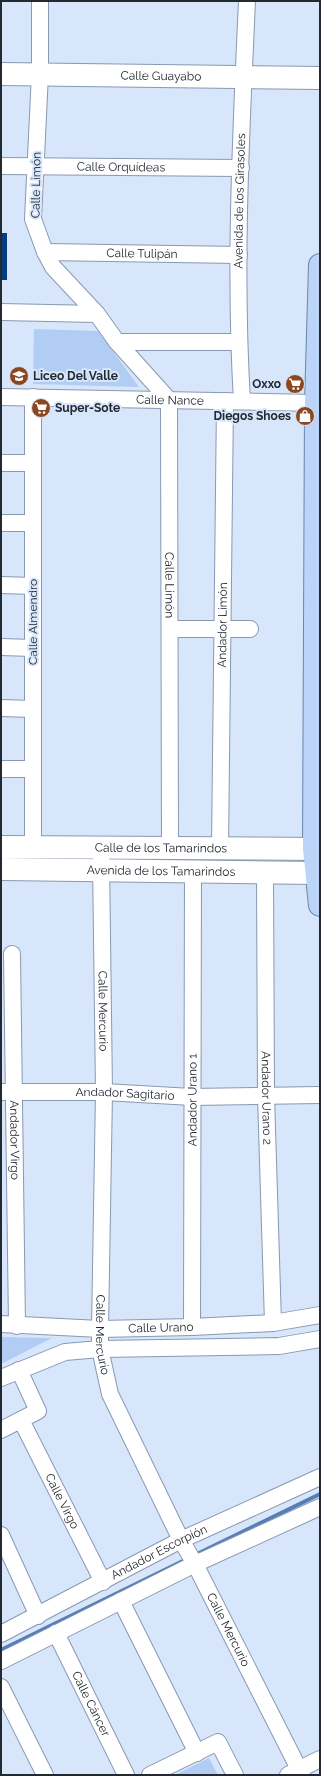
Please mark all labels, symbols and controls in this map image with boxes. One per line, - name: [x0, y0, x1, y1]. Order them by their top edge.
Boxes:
- street label: Calle Guayabo: [120, 68, 202, 84]
- street label: Avenida de los Girasoles: [231, 133, 248, 269]
- street label: Calle Limón: [28, 152, 44, 218]
- street label: Calle Orquídeas: [77, 160, 165, 174]
- street label: Calle Tulipán: [106, 246, 178, 261]
- school or university icon: Liceo Del Valle: [8, 365, 30, 387]
- place label: Liceo Del Valle: [33, 369, 118, 383]
- supermarket icon: Oxxo: [284, 373, 306, 395]
- place label: Oxxo: [252, 377, 281, 391]
- street label: Calle Nance: [136, 393, 204, 408]
- supermarket icon: Super-Sote: [30, 397, 52, 419]
- place label: Super-Sote: [55, 401, 120, 415]
- shop icon: Diegos Shoes: [294, 405, 316, 427]
- place label: Diegos Shoes: [214, 409, 291, 423]
- street label: Calle Limón: [162, 552, 176, 618]
- street label: Calle Almendro: [26, 579, 40, 665]
- street label: Andador Limón: [215, 582, 230, 668]
- street label: Calle de los Tamarindos: [95, 841, 227, 855]
- street label: Avenida de los Tamarindos: [87, 863, 236, 879]
- street label: Calle Mercurio: [95, 971, 110, 1051]
- street label: Andador Urano 2: [259, 1051, 275, 1145]
- street label: Andador Urano 1: [185, 1054, 200, 1146]
- street label: Andador Sagitario: [75, 1085, 175, 1103]
- street label: Andador Virgo: [7, 1100, 22, 1180]
- street label: Calle Mercurio: [93, 1295, 113, 1376]
- street label: Calle Urano: [128, 1320, 194, 1335]
- street label: Calle Virgo: [42, 1471, 82, 1531]
- street label: Andador Escorpión: [109, 1522, 209, 1582]
- street label: Calle Mercurio: [204, 1591, 253, 1669]
- street label: Calle Cáncer: [69, 1669, 113, 1739]

